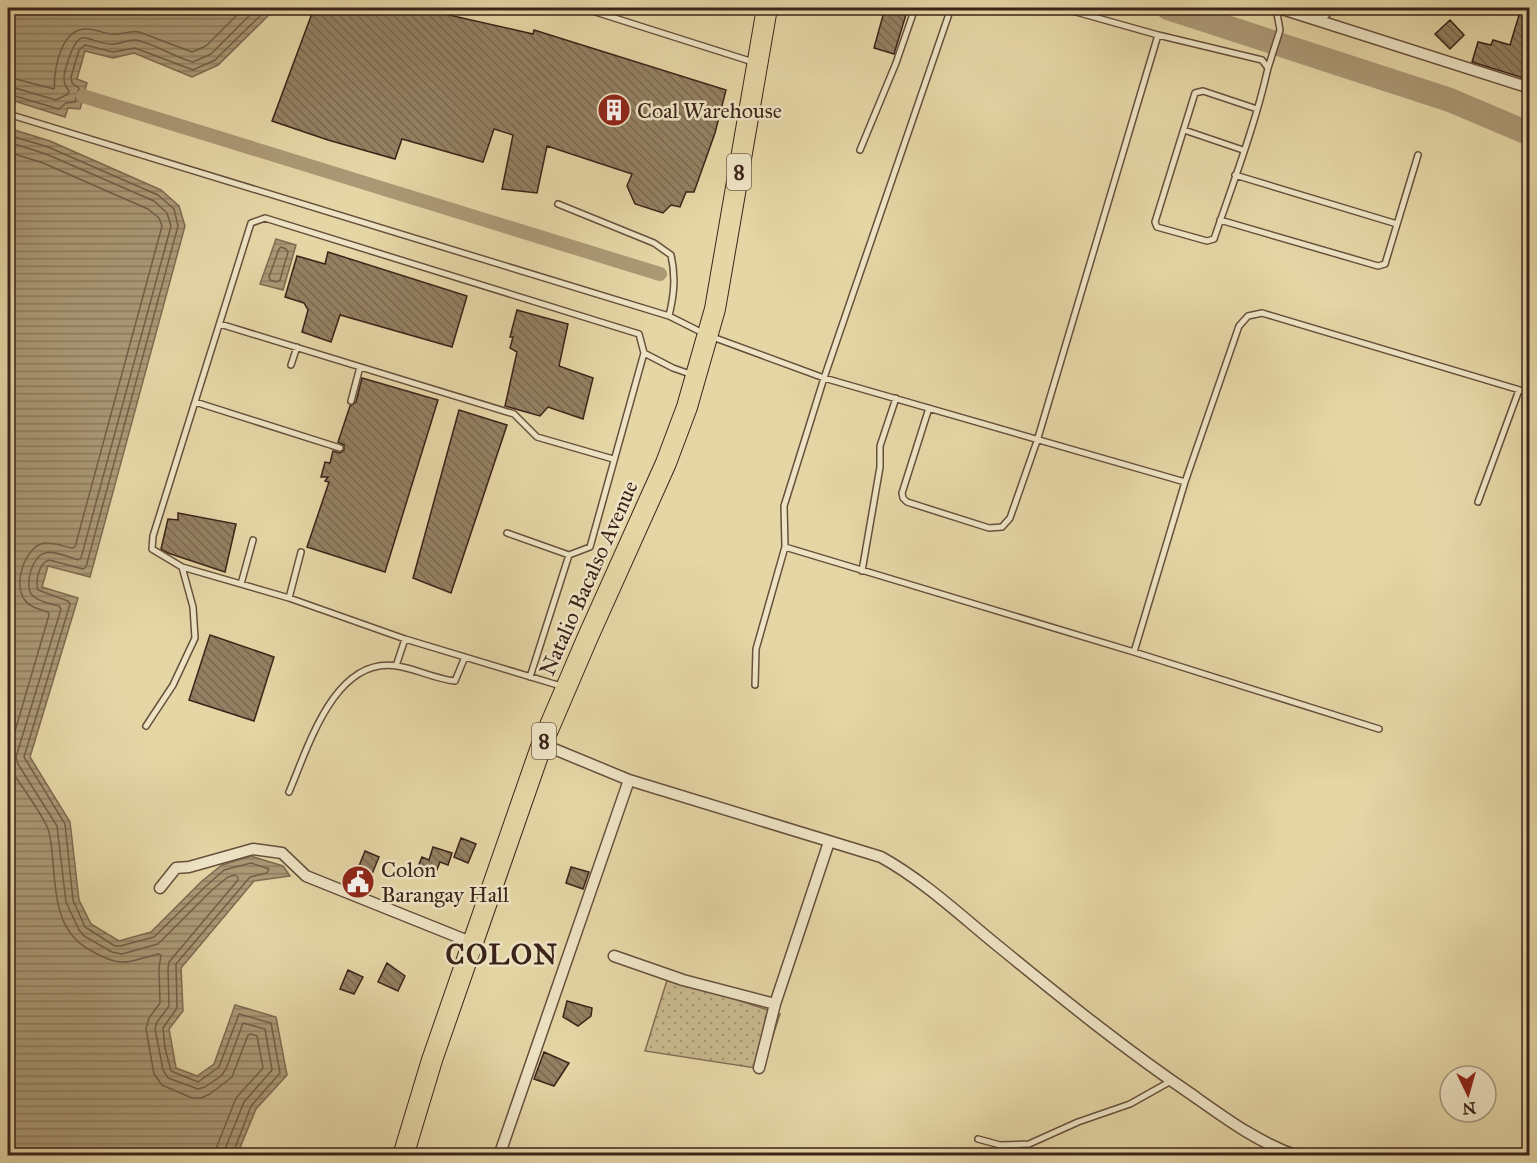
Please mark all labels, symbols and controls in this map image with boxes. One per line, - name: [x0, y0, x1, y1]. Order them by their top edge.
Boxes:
- building icon: Coal Warehouse: [596, 92, 632, 128]
- place label: Coal Warehouse: [637, 97, 782, 124]
- road number: 8: [727, 154, 751, 190]
- street label: Natalio Bacalso Avenue: [533, 476, 644, 680]
- road number: 8: [532, 723, 556, 759]
- place label: Colon Barangay Hall: [381, 856, 509, 908]
- public building icon: Colon Barangay Hall: [340, 864, 376, 900]
- district label: COLON: [445, 937, 559, 972]
- north arrow: [1438, 1064, 1498, 1124]
- text: N: [1461, 1098, 1477, 1119]

